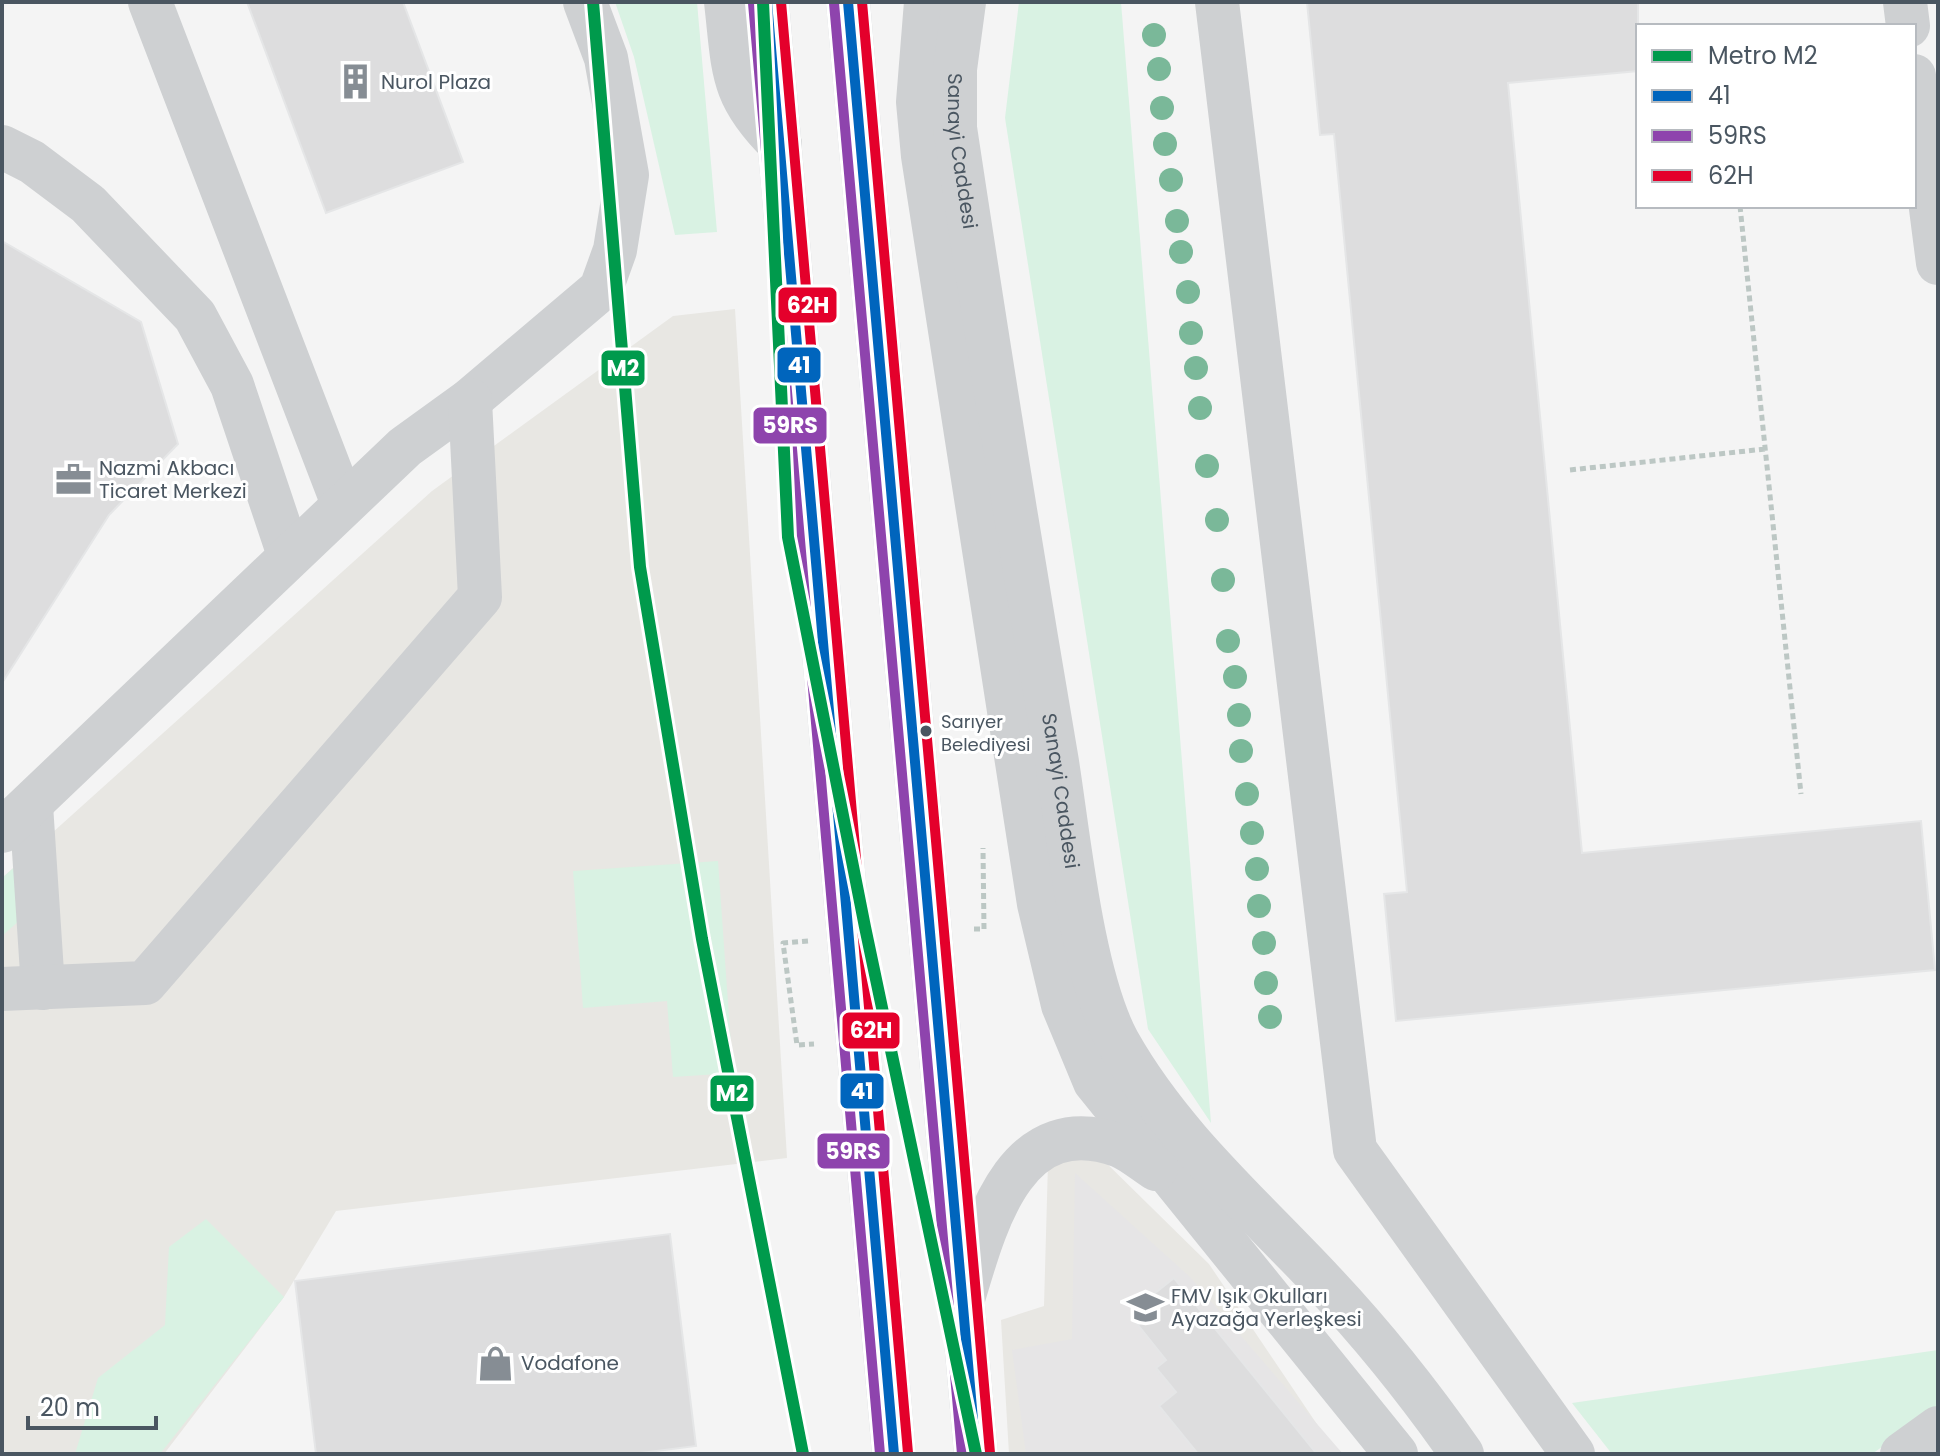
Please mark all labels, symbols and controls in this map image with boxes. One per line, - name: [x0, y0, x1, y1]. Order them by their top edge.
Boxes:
- legend: [1636, 24, 1916, 208]
- text: Metro M2: [1708, 39, 1817, 72]
- building icon: Nurol Plaza: [336, 63, 374, 101]
- place label: Nurol Plaza: [381, 68, 491, 96]
- street label: Sanayi Caddesi: [941, 73, 984, 231]
- text: 41: [1708, 79, 1731, 112]
- text: 59RS: [1708, 119, 1767, 152]
- text: 62H: [1708, 159, 1754, 192]
- line badge: 62H: [777, 286, 838, 324]
- text: 62H: [787, 290, 829, 321]
- line badge: 41: [776, 346, 822, 384]
- line badge: M2: [600, 349, 646, 387]
- text: 41: [787, 350, 811, 381]
- text: M2: [607, 353, 639, 384]
- line badge: 59RS: [752, 406, 828, 445]
- text: 59RS: [762, 410, 818, 441]
- place label: Nazmi Akbacı Ticaret Merkezi: [99, 454, 247, 505]
- office icon: Nazmi Akbacı Ticaret Merkezi: [54, 461, 92, 499]
- place label: Sarıyer Belediyesi: [941, 709, 1031, 757]
- street label: Sanayi Caddesi: [1035, 711, 1086, 871]
- marker: Sarıyer Belediyesi: [918, 723, 934, 739]
- line badge: 62H: [841, 1011, 901, 1050]
- text: 62H: [850, 1015, 892, 1046]
- line badge: 41: [839, 1072, 885, 1110]
- line badge: M2: [709, 1074, 755, 1113]
- text: 41: [850, 1076, 874, 1107]
- text: M2: [716, 1078, 748, 1109]
- line badge: 59RS: [816, 1132, 891, 1170]
- text: 59RS: [825, 1136, 881, 1167]
- place label: FMV Işık Okulları Ayazağa Yerleşkesi: [1171, 1282, 1362, 1333]
- school or university icon: FMV Işık Okulları Ayazağa Yerleşkesi: [1126, 1289, 1164, 1327]
- shop icon: Vodafone: [476, 1344, 514, 1382]
- place label: Vodafone: [521, 1349, 619, 1377]
- scale bar: [28, 1380, 156, 1430]
- text: 20 m: [40, 1391, 100, 1424]

